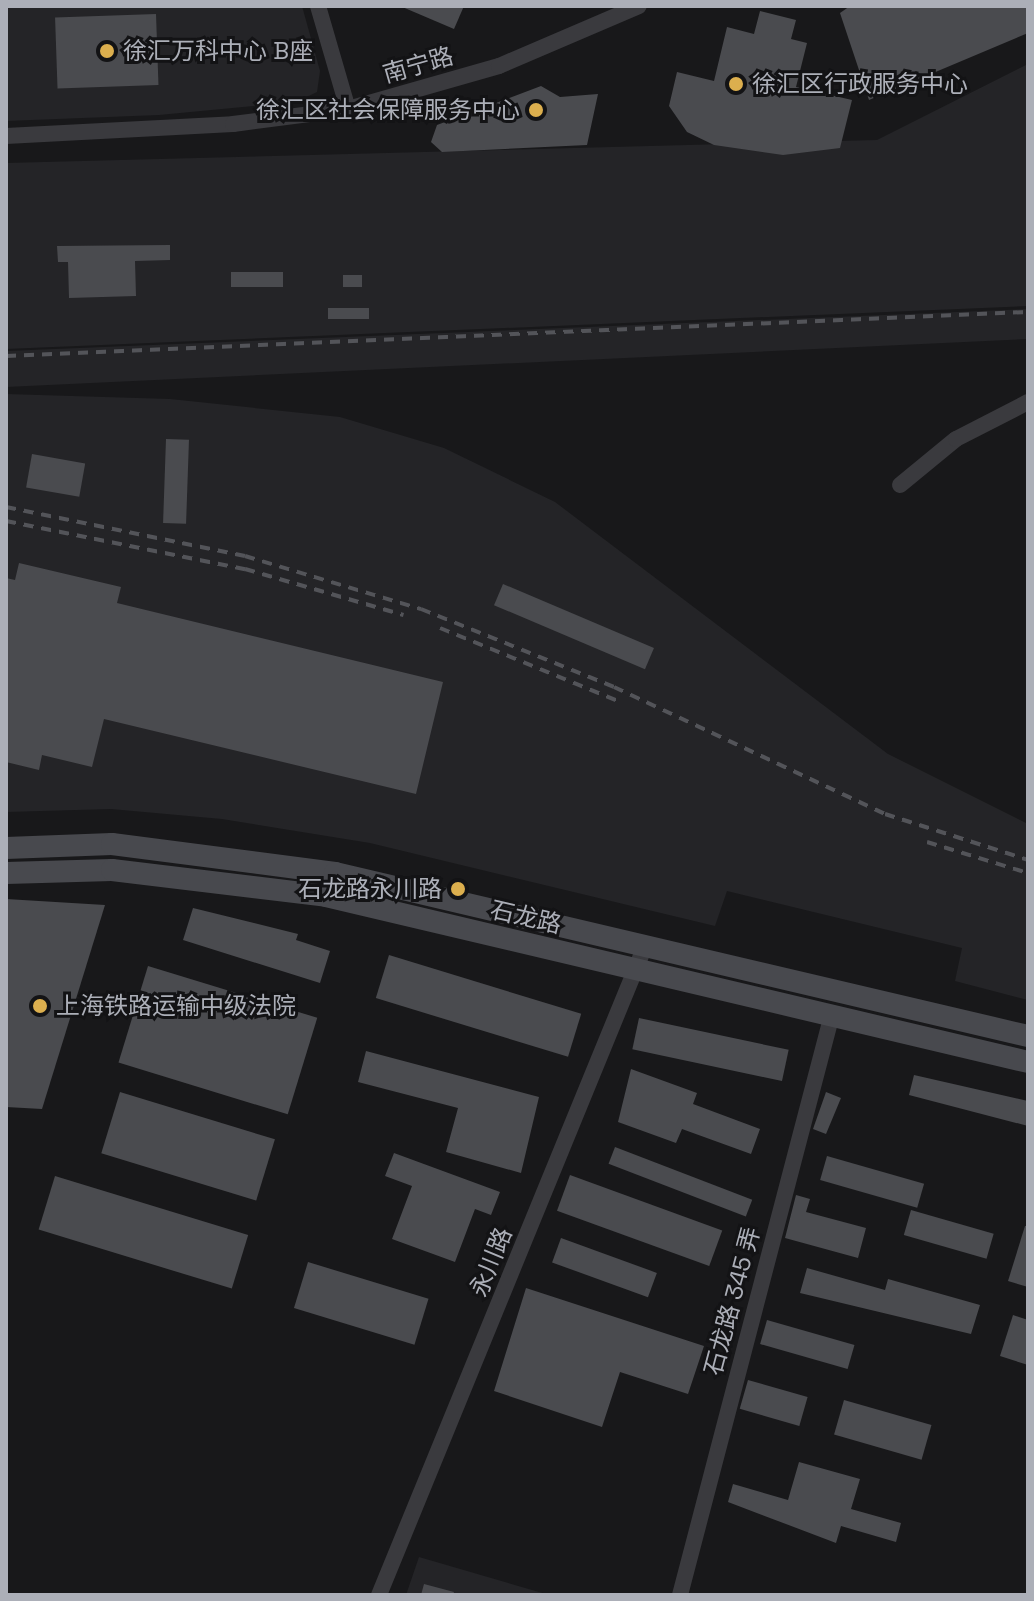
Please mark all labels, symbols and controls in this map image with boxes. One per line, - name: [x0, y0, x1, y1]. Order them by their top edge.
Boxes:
- place label: 徐汇万科中心 B座: [123, 37, 313, 65]
- street label: 南宁路: [379, 41, 457, 89]
- marker: 徐汇万科中心 B座: [98, 42, 116, 60]
- place label: 徐汇区行政服务中心: [752, 70, 968, 98]
- marker: 徐汇区行政服务中心: [727, 75, 745, 93]
- place label: 徐汇区社会保障服务中心: [256, 96, 520, 124]
- marker: 徐汇区社会保障服务中心: [527, 101, 545, 119]
- place label: 石龙路永川路: [298, 875, 442, 903]
- marker: 石龙路永川路: [449, 880, 467, 898]
- street label: 石龙路: [488, 895, 564, 939]
- place label: 上海铁路运输中级法院: [56, 992, 296, 1020]
- marker: 上海铁路运输中级法院: [31, 997, 49, 1015]
- street label: 永川路: [464, 1223, 518, 1301]
- street label: 石龙路 345 弄: [698, 1224, 766, 1378]

